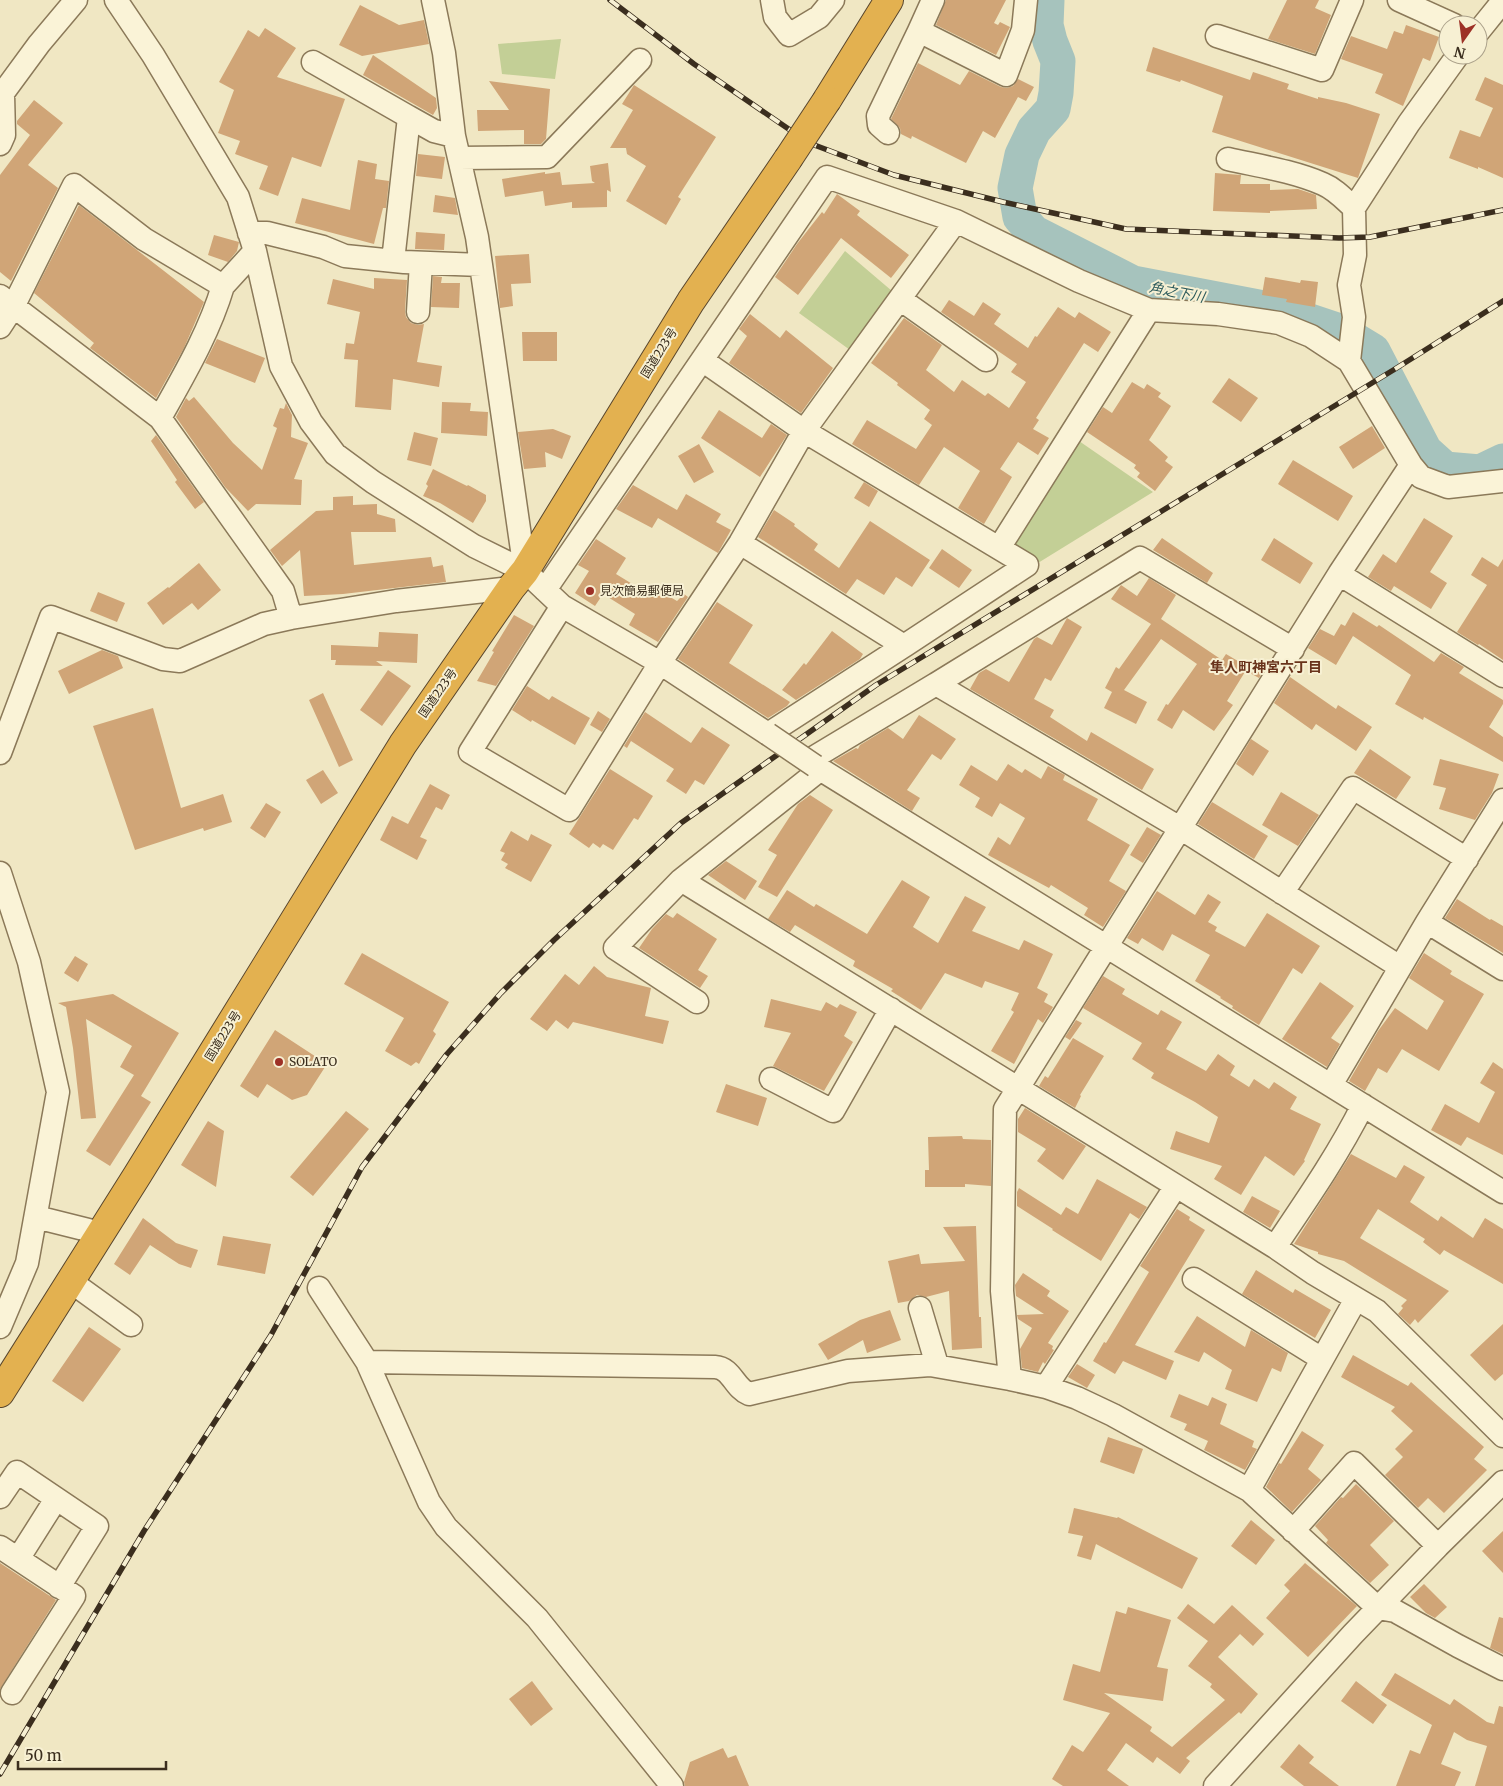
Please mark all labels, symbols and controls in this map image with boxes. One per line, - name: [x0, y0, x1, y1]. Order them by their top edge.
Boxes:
- north arrow: [1438, 15, 1488, 65]
- text: N: [1452, 43, 1467, 63]
- water label: 角之下川: [1148, 278, 1208, 307]
- street label: 国道223号: [637, 325, 680, 381]
- place label: 見次簡易郵便局: [600, 583, 684, 598]
- marker: 見次簡易郵便局: [584, 585, 596, 597]
- district label: 隼人町神宮六丁目: [1210, 658, 1322, 676]
- street label: 国道223号: [415, 665, 460, 720]
- street label: 国道223号: [201, 1008, 244, 1064]
- place label: SOLATO: [289, 1054, 338, 1069]
- marker: SOLATO: [273, 1056, 285, 1068]
- scale bar: [18, 1738, 165, 1770]
- text: 50 m: [25, 1746, 62, 1765]

